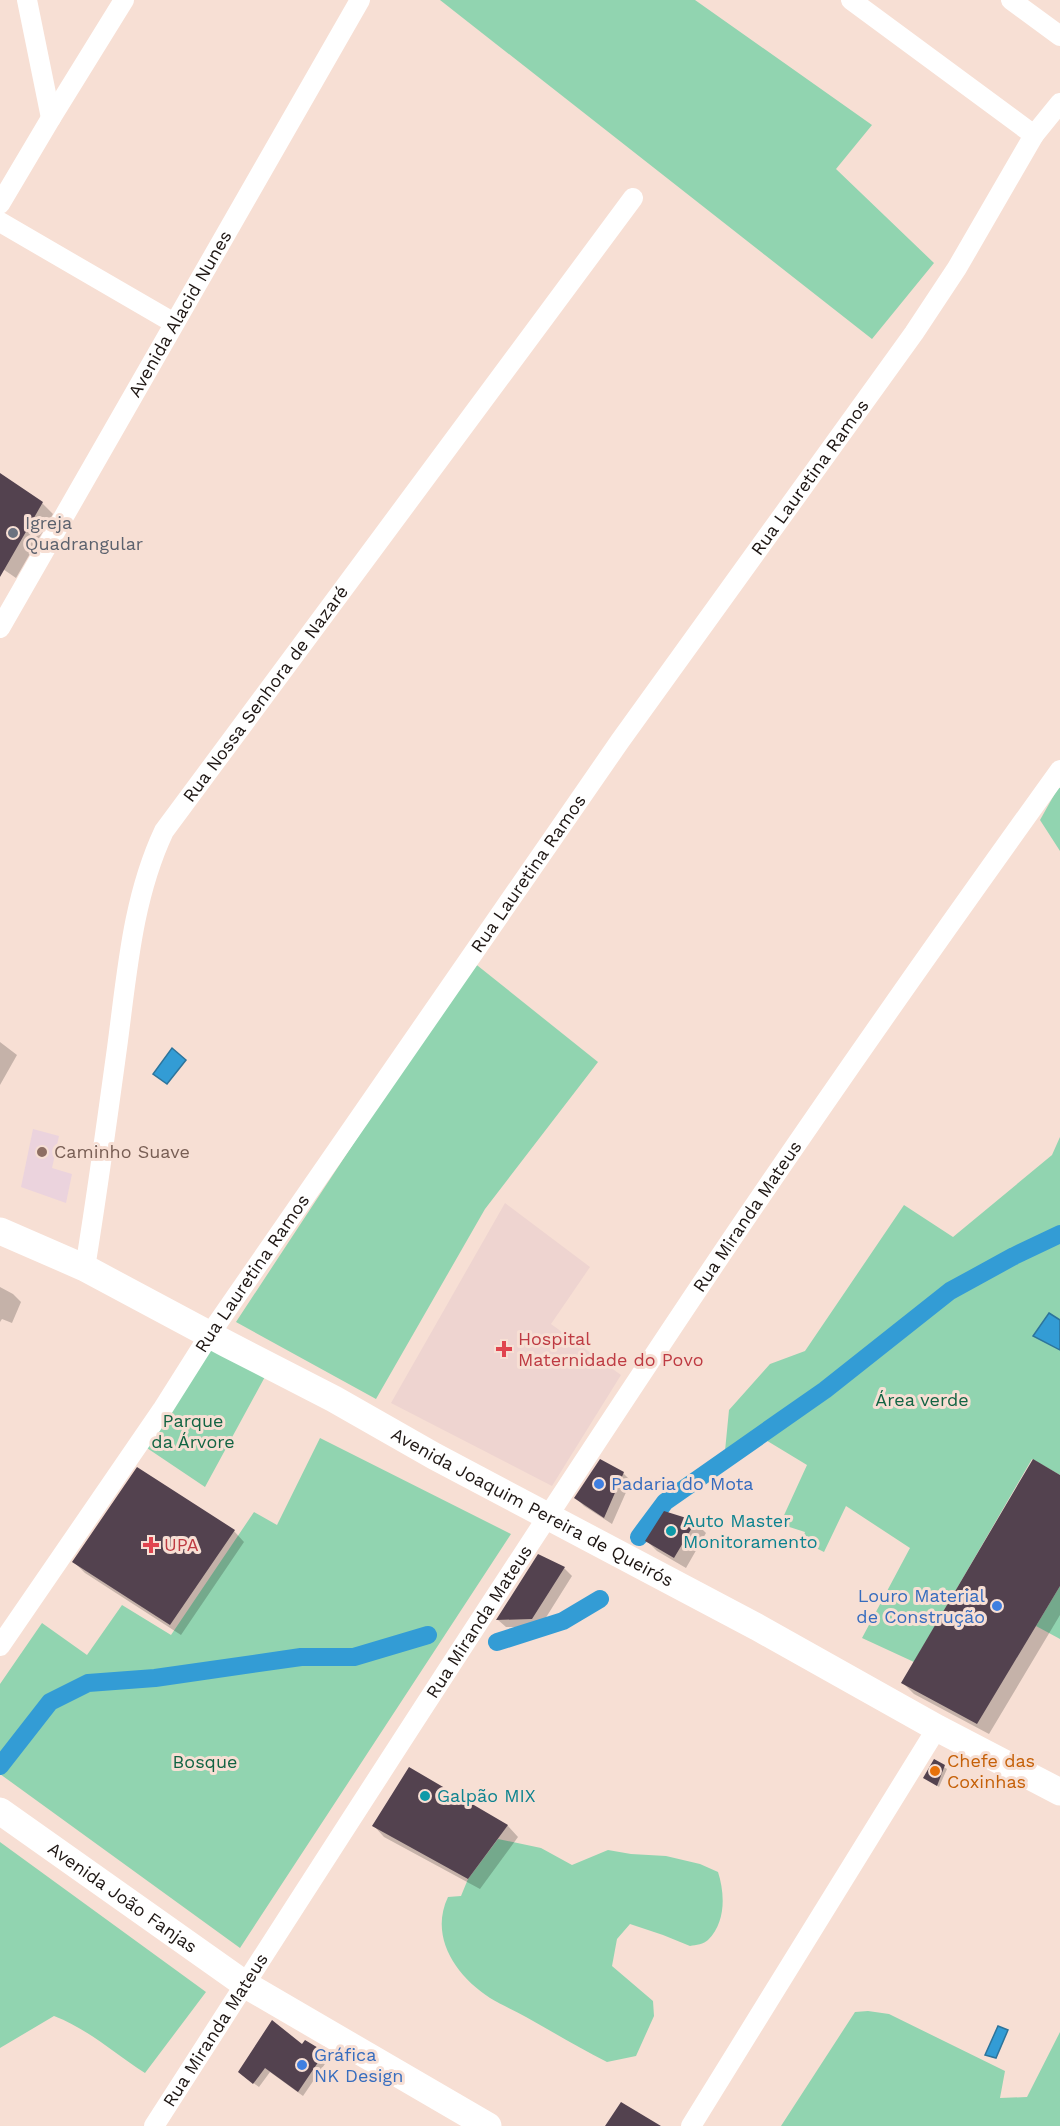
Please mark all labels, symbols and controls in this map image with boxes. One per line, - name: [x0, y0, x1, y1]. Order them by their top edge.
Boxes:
- street label: Avenida Alacid Nunes: [124, 227, 236, 401]
- street label: Rua Lauretina Ramos: [746, 395, 873, 559]
- place label: Igreja Quadrangular: [25, 512, 143, 554]
- marker: Igreja Quadrangular: [6, 526, 20, 540]
- street label: Rua Nossa Senhora de Nazaré: [178, 581, 352, 806]
- street label: Rua Lauretina Ramos: [466, 790, 590, 956]
- street label: Rua Miranda Mateus: [688, 1137, 806, 1296]
- place label: Caminho Suave: [54, 1141, 190, 1162]
- marker: Caminho Suave: [35, 1145, 49, 1159]
- street label: Rua Lauretina Ramos: [190, 1190, 313, 1356]
- place label: Hospital Maternidade do Povo: [518, 1328, 704, 1370]
- marker: Hospital Maternidade do Povo: [495, 1340, 513, 1358]
- park label: Área verde: [875, 1389, 969, 1410]
- park label: Parque da Árvore: [151, 1410, 235, 1452]
- street label: Avenida Joaquim Pereira de Queirós: [388, 1423, 677, 1591]
- place label: Padaria do Mota: [611, 1473, 754, 1494]
- marker: Padaria do Mota: [592, 1477, 606, 1491]
- place label: Auto Master Monitoramento: [683, 1510, 817, 1552]
- marker: Auto Master Monitoramento: [664, 1524, 678, 1538]
- place label: UPA: [164, 1534, 199, 1555]
- marker: UPA: [142, 1536, 160, 1554]
- street label: Rua Miranda Mateus: [421, 1541, 536, 1702]
- place label: Louro Material de Construção: [856, 1585, 985, 1627]
- marker: Louro Material de Construção: [990, 1599, 1004, 1613]
- place label: Chefe das Coxinhas: [947, 1750, 1035, 1792]
- park label: Bosque: [173, 1751, 237, 1772]
- marker: Chefe das Coxinhas: [928, 1764, 942, 1778]
- place label: Galpão MIX: [437, 1785, 536, 1806]
- marker: Galpão MIX: [418, 1789, 432, 1803]
- street label: Avenida João Fanjas: [44, 1837, 201, 1957]
- street label: Rua Miranda Mateus: [158, 1949, 272, 2110]
- place label: Gráfica NK Design: [314, 2044, 403, 2086]
- marker: Gráfica NK Design: [295, 2058, 309, 2072]

